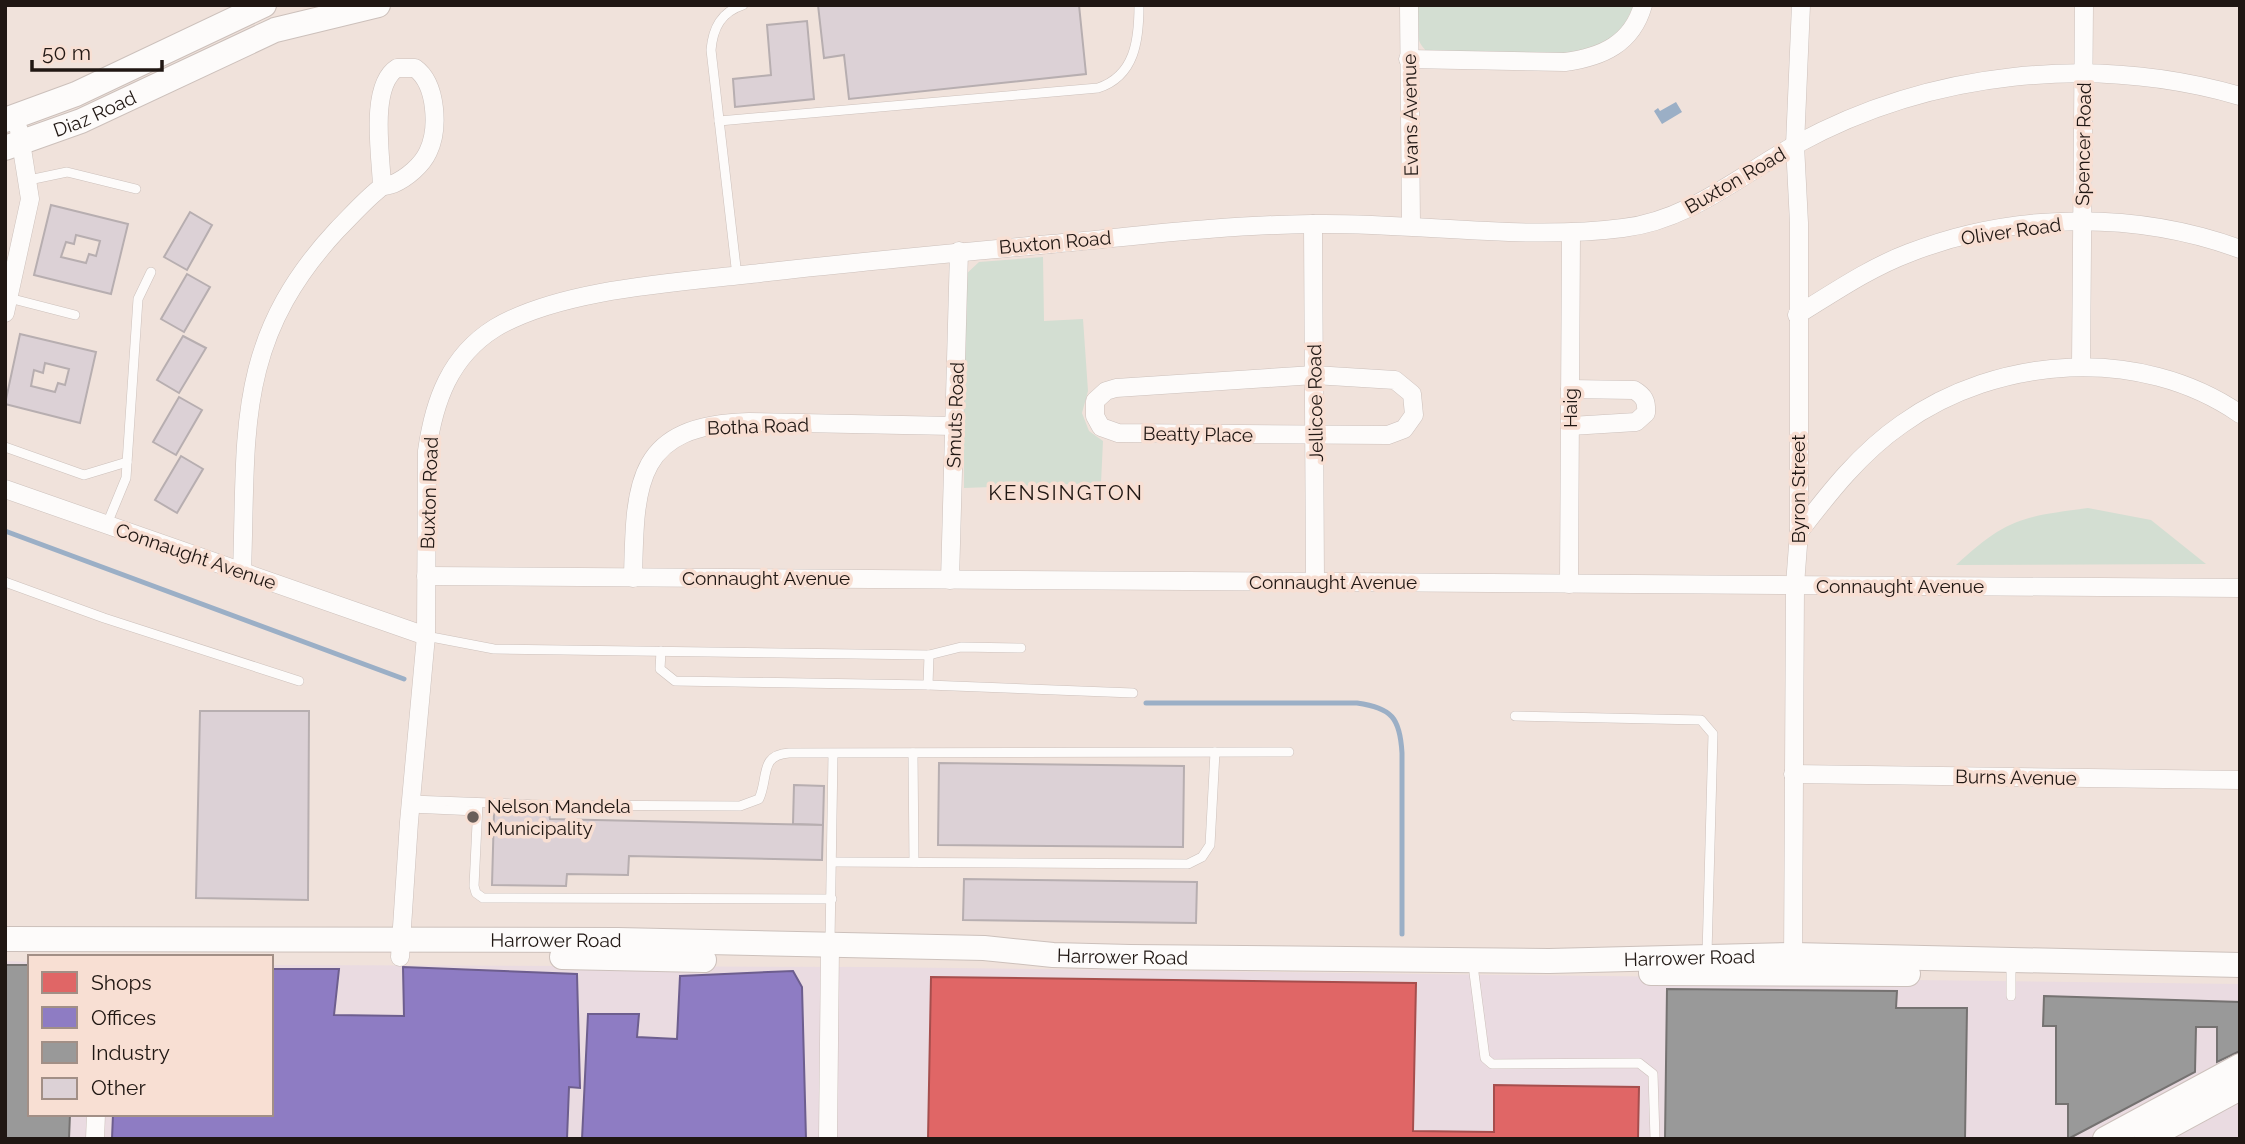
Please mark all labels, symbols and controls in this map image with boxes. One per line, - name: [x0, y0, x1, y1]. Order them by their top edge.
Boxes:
- scale bar: [32, 28, 161, 72]
- text: 50 m: [42, 40, 91, 65]
- street label: Evans Avenue: [1398, 54, 1422, 176]
- street label: Spencer Road: [2071, 82, 2095, 206]
- street label: Diaz Road: [50, 86, 139, 141]
- street label: Buxton Road: [1681, 142, 1789, 218]
- street label: Oliver Road: [1959, 213, 2063, 249]
- street label: Buxton Road: [998, 226, 1112, 258]
- street label: Jellicoe Road: [1303, 344, 1327, 462]
- street label: Smuts Road: [942, 362, 968, 468]
- street label: Haig: [1559, 388, 1581, 428]
- street label: Botha Road: [707, 413, 809, 439]
- street label: Beatty Place: [1143, 422, 1253, 446]
- street label: Byron Street: [1787, 434, 1809, 544]
- street label: Buxton Road: [416, 436, 442, 550]
- district label: KENSINGTON: [988, 480, 1144, 505]
- street label: Connaught Avenue: [113, 518, 279, 594]
- street label: Connaught Avenue: [682, 567, 850, 589]
- street label: Connaught Avenue: [1249, 571, 1417, 593]
- street label: Connaught Avenue: [1816, 575, 1984, 597]
- street label: Burns Avenue: [1955, 765, 2077, 789]
- place label: Nelson Mandela Municipality: [487, 795, 631, 839]
- marker: Nelson Mandela Municipality: [465, 809, 481, 825]
- street label: Harrower Road: [490, 929, 622, 951]
- street label: Harrower Road: [1057, 944, 1188, 969]
- street label: Harrower Road: [1624, 945, 1755, 970]
- legend: [28, 955, 273, 1116]
- text: Shops: [91, 970, 152, 995]
- text: Offices: [91, 1005, 156, 1030]
- text: Industry: [91, 1040, 170, 1065]
- text: Other: [91, 1075, 146, 1100]

